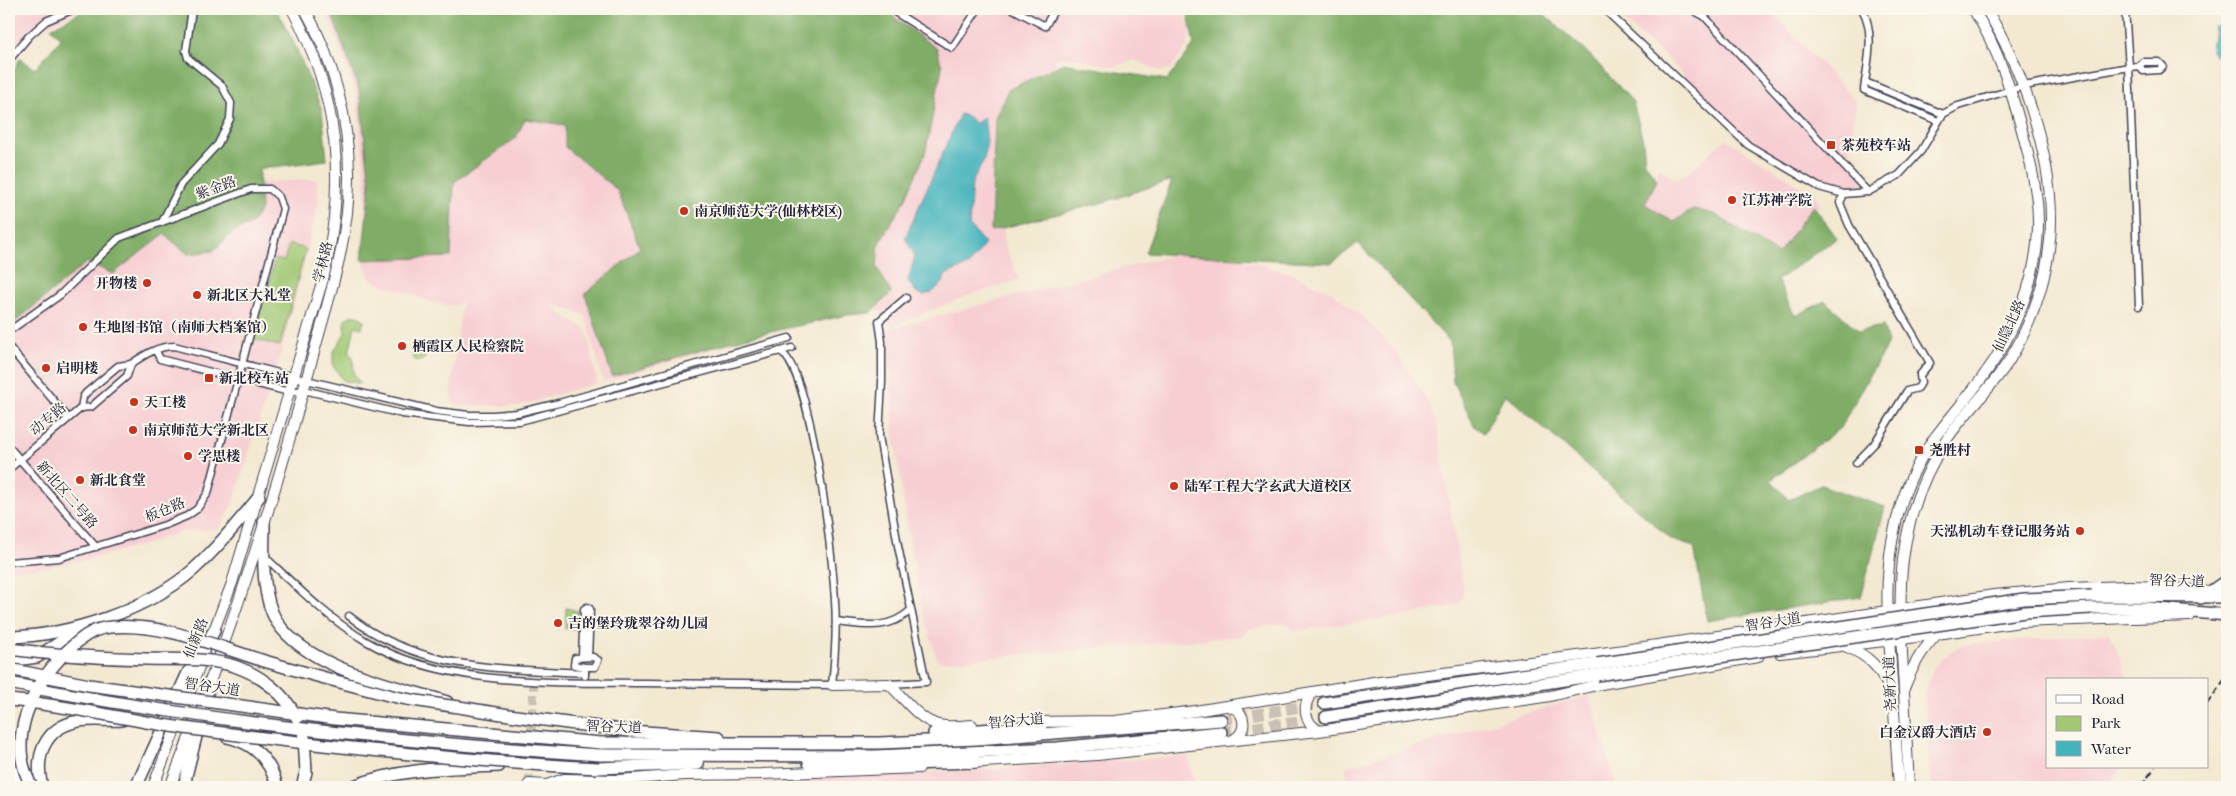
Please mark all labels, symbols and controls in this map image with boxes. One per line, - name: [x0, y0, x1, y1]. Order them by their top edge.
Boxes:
- place label: 茶苑校车站: [1841, 137, 1911, 154]
- marker: 茶苑校车站: [1825, 139, 1837, 151]
- street label: 紫金路: [193, 173, 239, 203]
- place label: 江苏神学院: [1742, 192, 1812, 209]
- marker: 江苏神学院: [1726, 194, 1738, 206]
- place label: 南京师范大学(仙林校区): [694, 203, 842, 220]
- marker: 南京师范大学(仙林校区): [678, 205, 690, 217]
- street label: 学林路: [310, 240, 336, 284]
- place label: 开物楼: [95, 275, 137, 292]
- marker: 开物楼: [141, 277, 153, 289]
- place label: 新北区大礼堂: [207, 287, 291, 304]
- marker: 新北区大礼堂: [191, 289, 203, 301]
- street label: 仙隐北路: [1989, 297, 2029, 355]
- place label: 生地图书馆（南师大档案馆）: [93, 319, 275, 336]
- marker: 生地图书馆（南师大档案馆）: [77, 321, 89, 333]
- place label: 栖霞区人民检察院: [412, 338, 524, 355]
- marker: 栖霞区人民检察院: [396, 340, 408, 352]
- place label: 启明楼: [56, 360, 98, 377]
- marker: 启明楼: [40, 362, 52, 374]
- place label: 新北校车站: [219, 370, 289, 387]
- marker: 新北校车站: [203, 372, 215, 384]
- place label: 天工楼: [144, 394, 186, 411]
- marker: 天工楼: [128, 396, 140, 408]
- street label: 动专路: [26, 399, 70, 439]
- place label: 南京师范大学新北区: [143, 422, 269, 439]
- marker: 南京师范大学新北区: [127, 424, 139, 436]
- place label: 尧胜村: [1929, 442, 1971, 459]
- marker: 尧胜村: [1913, 444, 1925, 456]
- place label: 学思楼: [198, 448, 240, 465]
- marker: 学思楼: [182, 450, 194, 462]
- street label: 新北区二号路: [33, 458, 101, 532]
- place label: 新北食堂: [90, 472, 146, 489]
- marker: 新北食堂: [74, 474, 86, 486]
- place label: 陆军工程大学玄武大道校区: [1184, 478, 1352, 495]
- marker: 陆军工程大学玄武大道校区: [1168, 480, 1180, 492]
- street label: 板仓路: [142, 494, 188, 526]
- place label: 天泓机动车登记服务站: [1930, 523, 2070, 540]
- marker: 天泓机动车登记服务站: [2074, 525, 2086, 537]
- street label: 智谷大道: [2149, 572, 2205, 590]
- street label: 智谷大道: [1744, 609, 1802, 635]
- street label: 仙新路: [180, 615, 212, 661]
- place label: 吉的堡玲珑翠谷幼儿园: [568, 615, 708, 632]
- marker: 吉的堡玲珑翠谷幼儿园: [552, 617, 564, 629]
- street label: 尧新大道: [1881, 656, 1899, 712]
- street label: 智谷大道: [183, 675, 241, 699]
- legend: [2046, 678, 2208, 768]
- text: Road: [2091, 690, 2125, 708]
- street label: 智谷大道: [987, 710, 1045, 732]
- text: Park: [2091, 714, 2121, 732]
- street label: 智谷大道: [586, 718, 642, 736]
- place label: 白金汉爵大酒店: [1879, 724, 1977, 741]
- marker: 白金汉爵大酒店: [1981, 726, 1993, 738]
- text: Water: [2090, 740, 2131, 758]

